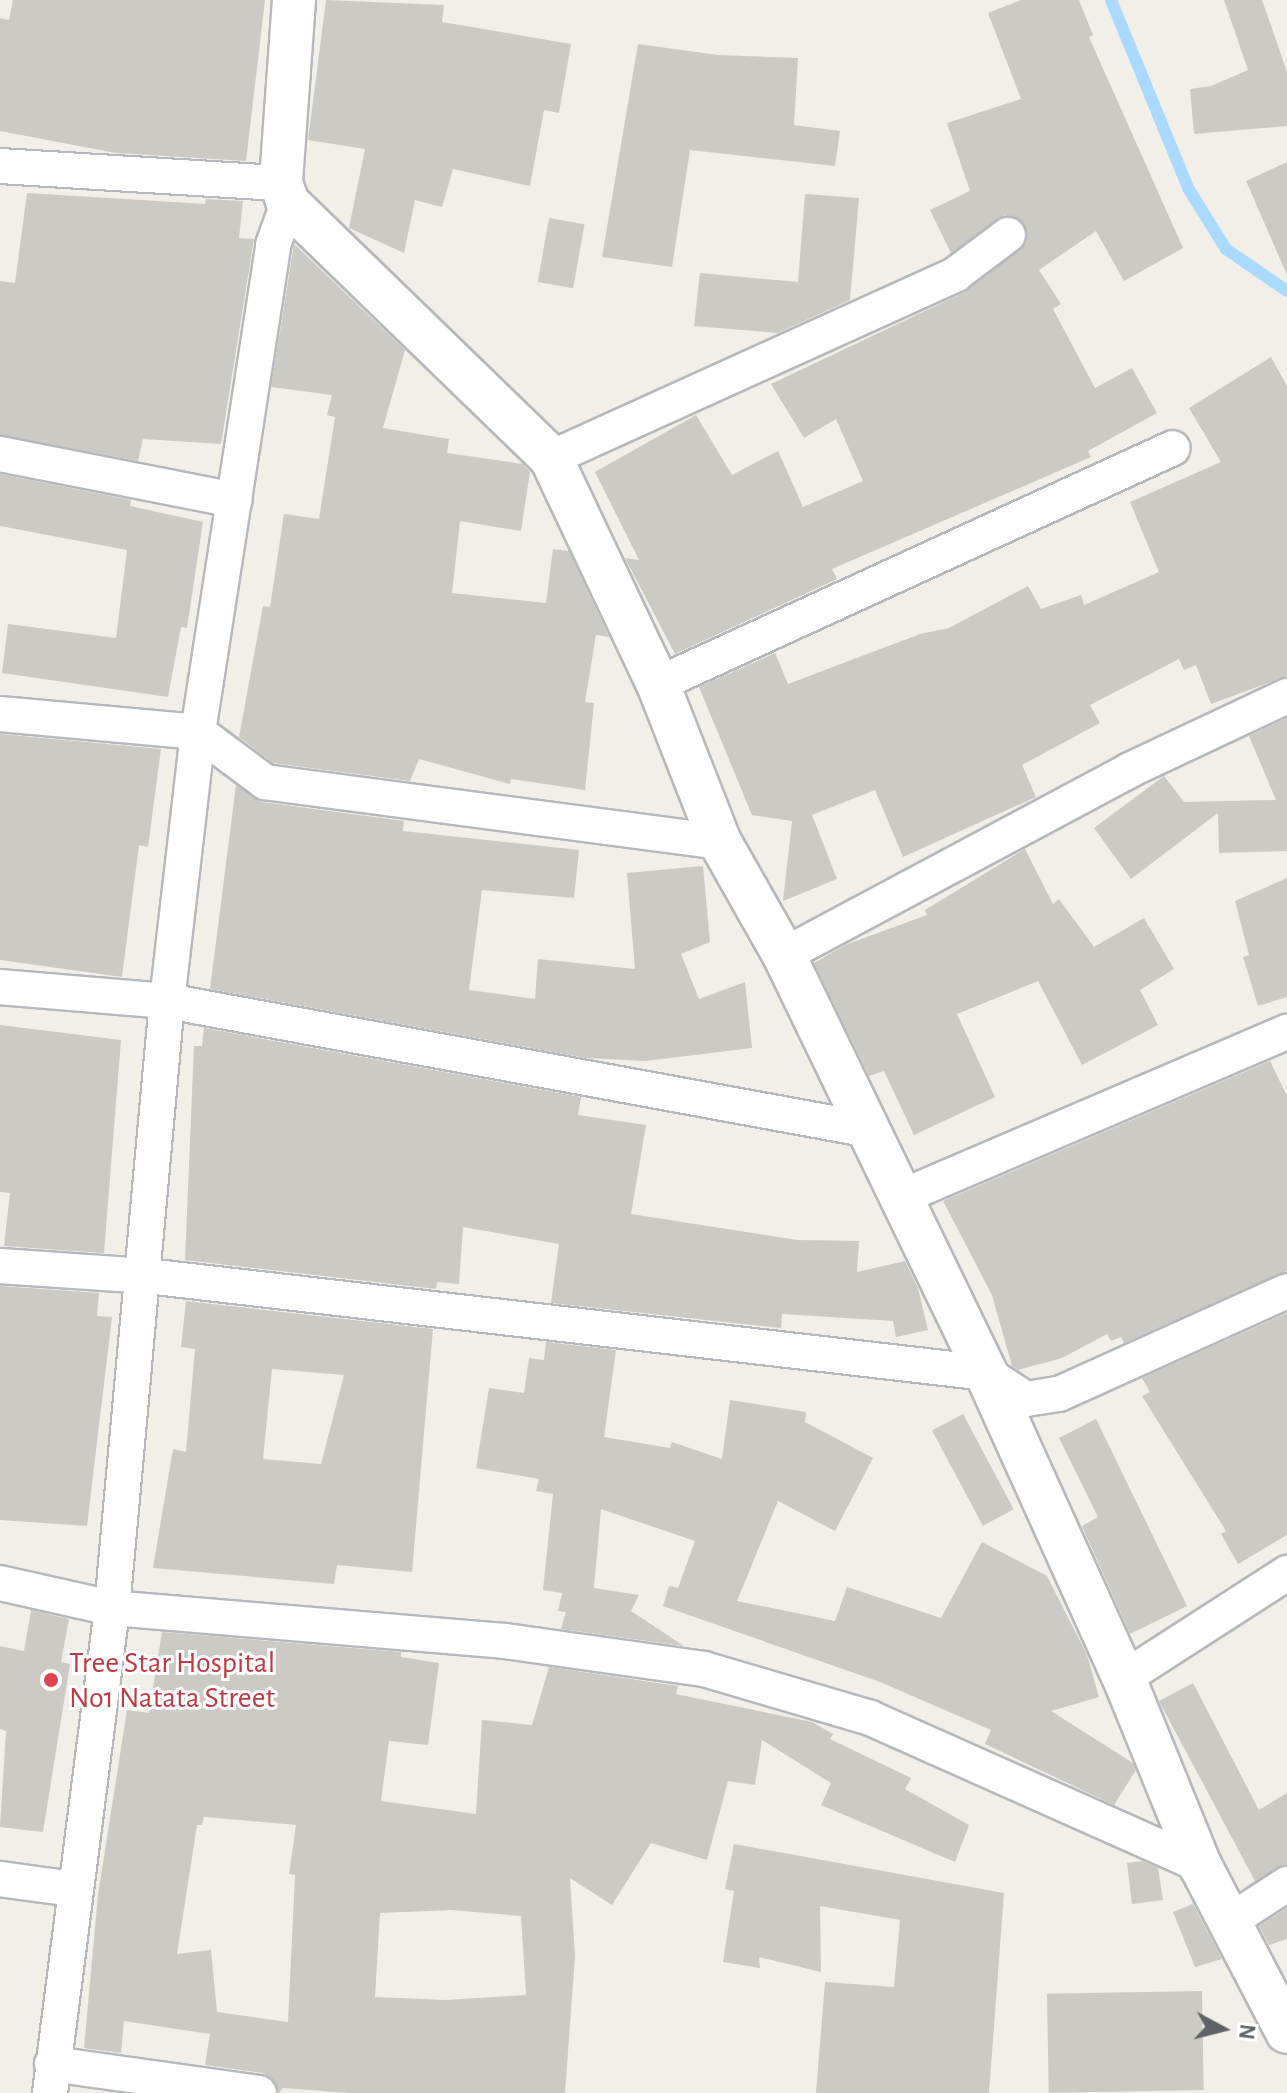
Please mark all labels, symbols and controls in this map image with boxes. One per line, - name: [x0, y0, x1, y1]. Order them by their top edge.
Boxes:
- place label: Tree Star Hospital No1 Natata Street: [69, 1645, 275, 1716]
- marker: Tree Star Hospital No1 Natata Street: [40, 1669, 62, 1691]
- north arrow: [1183, 1989, 1263, 2069]
- text: N: [1235, 2023, 1259, 2041]

